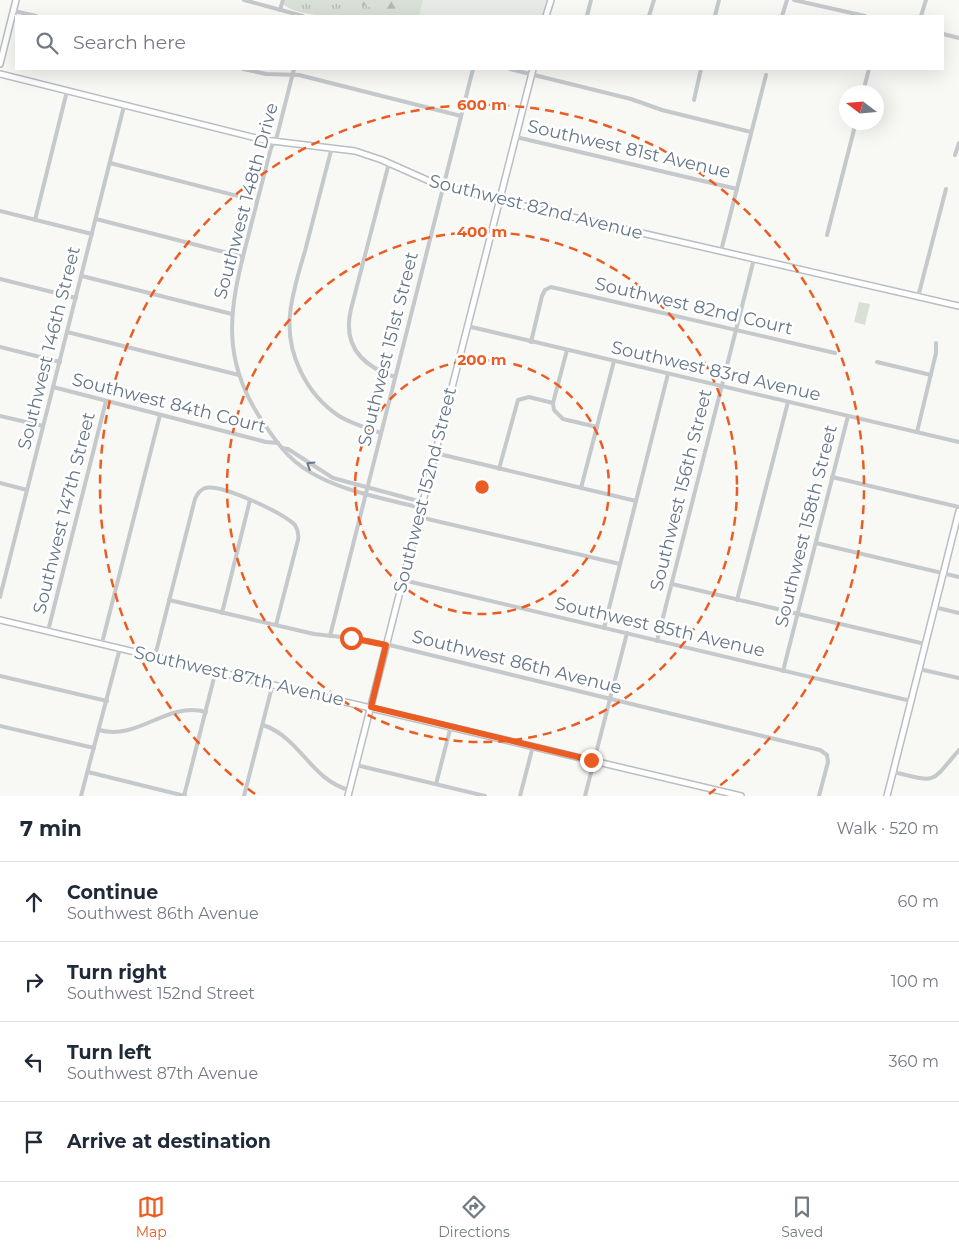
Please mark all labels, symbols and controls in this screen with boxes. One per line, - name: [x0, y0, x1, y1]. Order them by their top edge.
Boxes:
- search box: [15, 15, 944, 70]
- icon: search: [33, 29, 61, 57]
- text: Search here: [73, 31, 186, 54]
- north arrow: [839, 85, 884, 130]
- text: 600 m: [457, 95, 507, 114]
- street label: Southwest 148th Drive: [209, 100, 283, 302]
- street label: Southwest 81st Avenue: [525, 115, 733, 183]
- street label: Southwest 82nd Avenue: [427, 170, 645, 244]
- text: 400 m: [457, 222, 507, 241]
- street label: Southwest 146th Street: [13, 244, 85, 452]
- street label: Southwest 151st Street: [353, 250, 423, 448]
- street label: Southwest 82nd Court: [593, 273, 795, 339]
- street label: Southwest 83rd Avenue: [609, 336, 823, 406]
- text: 200 m: [457, 350, 507, 369]
- street label: Southwest 84th Court: [70, 368, 268, 438]
- street label: Southwest 152nd Street: [389, 385, 461, 595]
- street label: Southwest 156th Street: [645, 387, 717, 593]
- street label: Southwest 147th Street: [28, 410, 100, 616]
- street label: Southwest 158th Street: [770, 423, 842, 629]
- one-way arrow: [307, 461, 316, 471]
- centre of rings: [473, 478, 491, 496]
- street label: Southwest 85th Avenue: [553, 592, 767, 662]
- street label: Southwest 86th Avenue: [410, 625, 624, 699]
- route start: [340, 627, 363, 650]
- street label: Southwest 87th Avenue: [132, 641, 346, 711]
- route end: [580, 749, 603, 772]
- text: 7 min: [20, 816, 82, 841]
- text: Walk · 520 m: [837, 819, 939, 838]
- text: Continue: [67, 881, 158, 904]
- icon: ahead: [20, 888, 48, 916]
- text: 60 m: [897, 892, 939, 911]
- text: Southwest 86th Avenue: [67, 904, 259, 923]
- text: Turn right: [67, 961, 167, 984]
- icon: right: [20, 968, 48, 996]
- text: 100 m: [891, 972, 939, 991]
- text: Southwest 152nd Street: [67, 984, 255, 1003]
- text: Turn left: [67, 1041, 152, 1064]
- icon: left: [20, 1048, 48, 1076]
- text: 360 m: [888, 1052, 939, 1071]
- text: Southwest 87th Avenue: [67, 1064, 258, 1083]
- icon: arrive: [20, 1128, 48, 1156]
- text: Arrive at destination: [67, 1130, 271, 1153]
- tab: Map: [136, 1193, 167, 1241]
- tab: Directions: [438, 1193, 510, 1241]
- tab: Saved: [781, 1193, 823, 1241]

